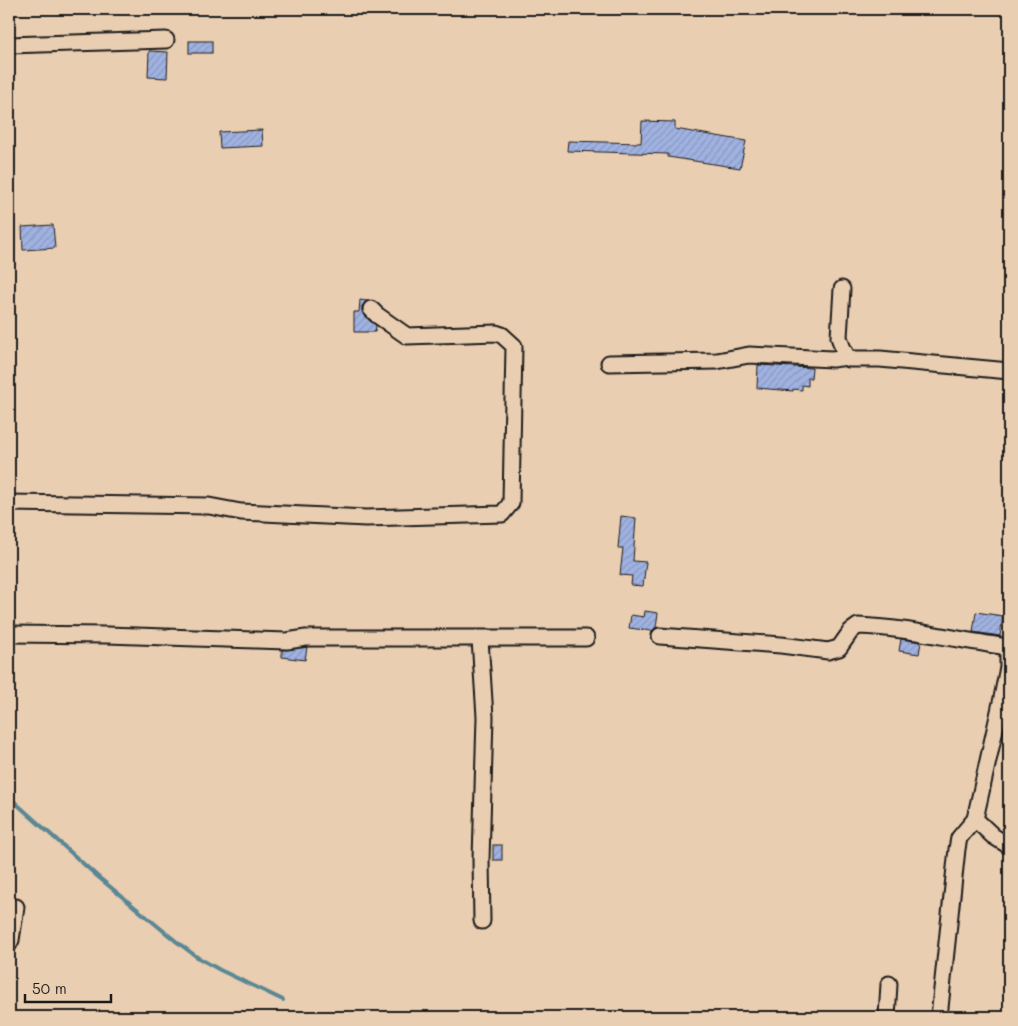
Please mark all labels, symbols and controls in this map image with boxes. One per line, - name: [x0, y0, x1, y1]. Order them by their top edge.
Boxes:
- scale bar: [25, 971, 111, 1003]
- text: 50 m: [32, 978, 67, 998]

